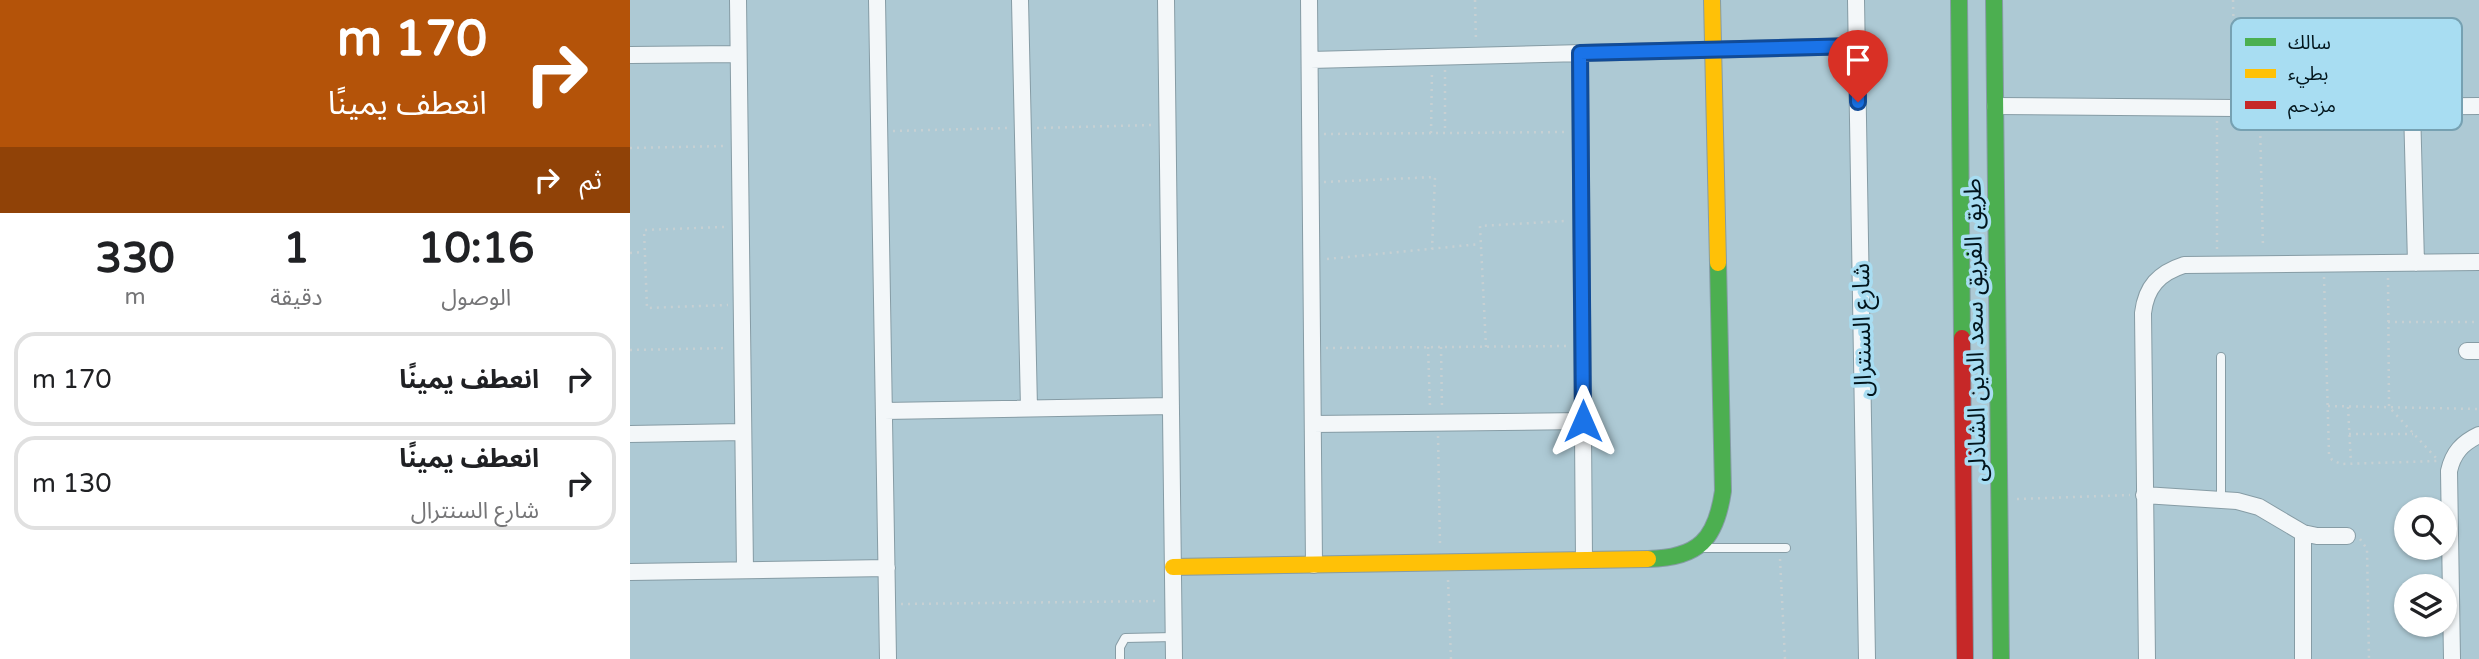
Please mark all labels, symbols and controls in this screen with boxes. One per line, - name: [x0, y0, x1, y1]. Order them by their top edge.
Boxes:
- text: 170 m: [337, 10, 487, 69]
- legend: [2231, 18, 2462, 130]
- icon: right: [511, 28, 602, 119]
- pin: [1828, 30, 1888, 102]
- text: سالك: [2288, 32, 2331, 54]
- icon: arrive: [1839, 41, 1877, 79]
- text: بطيء: [2288, 63, 2328, 88]
- text: انعطف يمينًا: [328, 85, 487, 123]
- text: مزدحم: [2288, 95, 2336, 120]
- icon: right: [528, 161, 566, 199]
- text: ثم: [580, 165, 602, 196]
- street label: طريق الفريق سعد الدين الشاذلى: [1958, 178, 1993, 482]
- text: 1: [283, 223, 310, 274]
- text: 10:16: [418, 223, 535, 274]
- text: 330: [96, 233, 175, 284]
- street label: شارع السنترال: [1847, 263, 1880, 397]
- text: m: [125, 283, 146, 311]
- text: دقيقة: [270, 284, 323, 312]
- text: الوصول: [441, 284, 511, 312]
- icon: right: [560, 360, 598, 398]
- text: 170 m: [32, 364, 112, 395]
- text: انعطف يمينًا: [399, 364, 539, 395]
- position arrow: [1546, 384, 1620, 458]
- text: انعطف يمينًا: [399, 443, 539, 474]
- icon: right: [560, 464, 598, 502]
- text: 130 m: [32, 468, 112, 499]
- text: شارع السنترال: [411, 497, 539, 525]
- map controls: [2394, 497, 2457, 637]
- button: search: [2394, 497, 2457, 560]
- button: layers: [2394, 574, 2457, 637]

